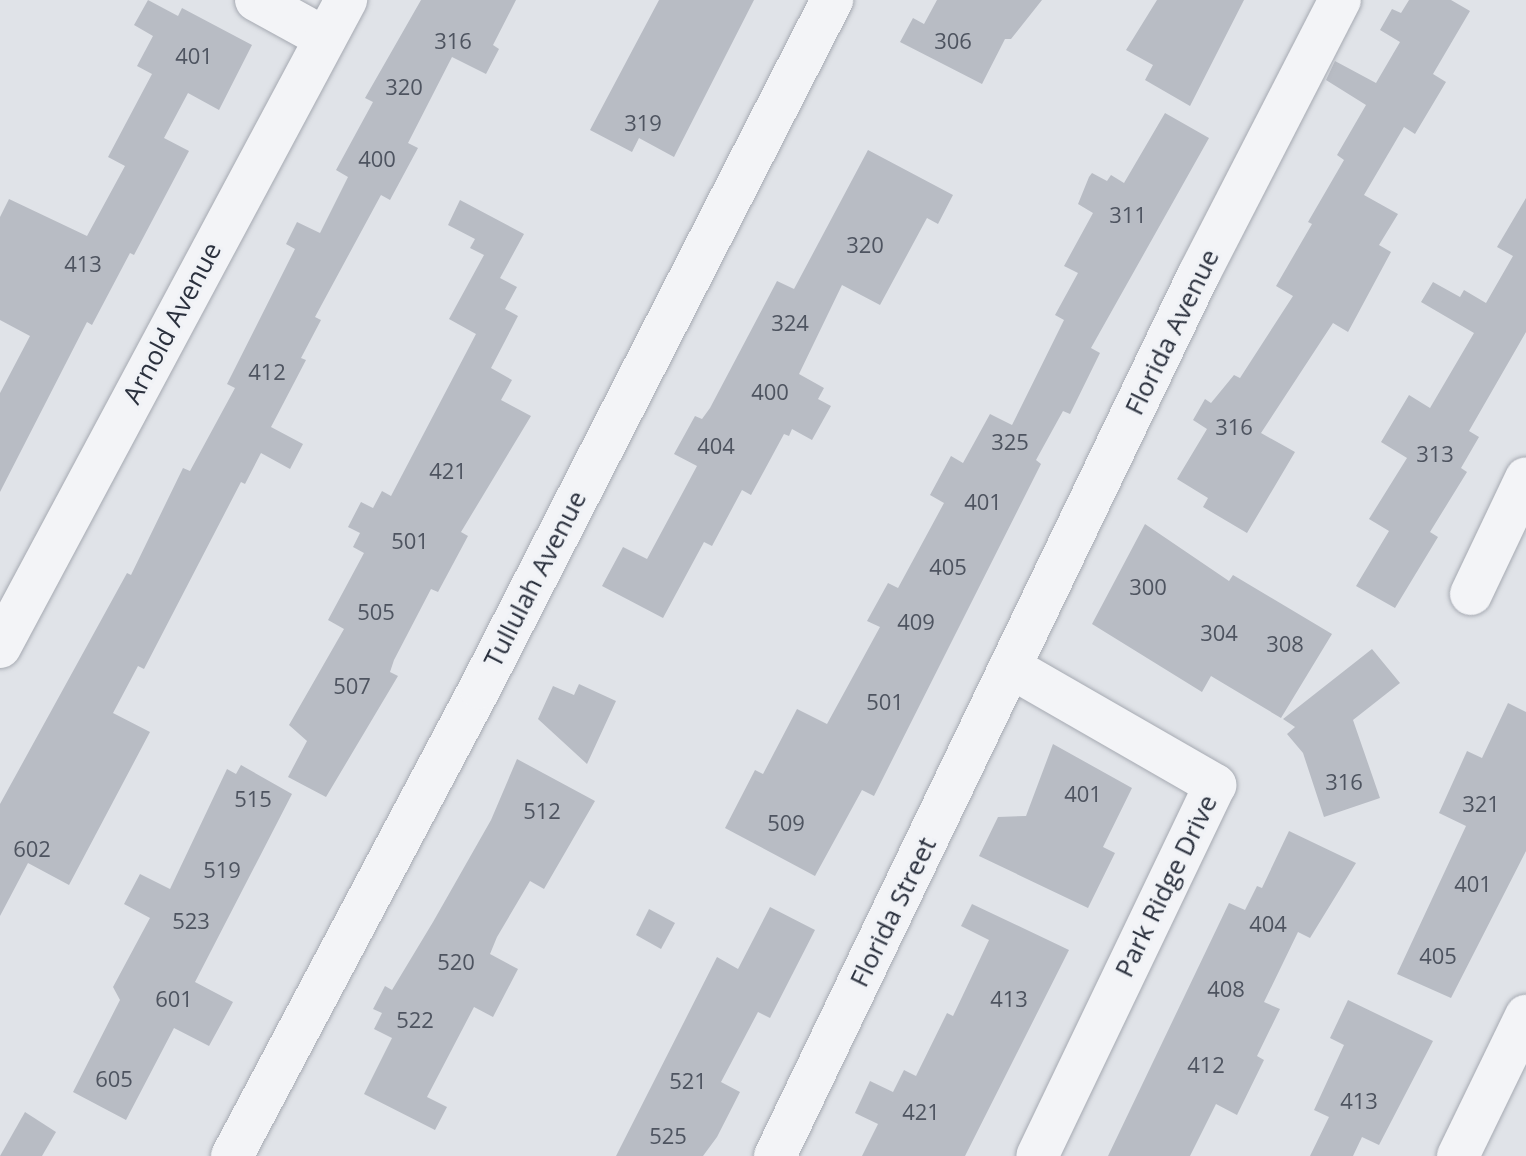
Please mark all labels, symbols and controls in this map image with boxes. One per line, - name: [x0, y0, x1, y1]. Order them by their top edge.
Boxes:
- house number: 316: [434, 28, 472, 54]
- house number: 306: [934, 28, 972, 54]
- house number: 401: [175, 43, 213, 69]
- house number: 320: [385, 74, 423, 100]
- house number: 319: [624, 110, 662, 136]
- house number: 400: [358, 146, 396, 172]
- house number: 311: [1109, 202, 1147, 228]
- house number: 320: [846, 232, 884, 258]
- street label: Arnold Avenue: [116, 237, 228, 409]
- street label: Florida Avenue: [1118, 244, 1226, 420]
- house number: 413: [64, 251, 102, 277]
- house number: 324: [771, 310, 809, 336]
- house number: 412: [248, 359, 286, 385]
- house number: 400: [751, 379, 789, 405]
- house number: 316: [1215, 414, 1253, 440]
- house number: 325: [991, 429, 1029, 455]
- house number: 404: [697, 433, 735, 459]
- house number: 313: [1416, 441, 1454, 467]
- house number: 421: [429, 458, 467, 484]
- street label: Tullulah Avenue: [477, 486, 593, 672]
- house number: 401: [964, 489, 1002, 515]
- house number: 501: [391, 528, 429, 554]
- house number: 405: [929, 554, 967, 580]
- house number: 300: [1129, 574, 1167, 600]
- house number: 505: [357, 599, 395, 625]
- house number: 409: [897, 609, 935, 635]
- house number: 304: [1200, 620, 1238, 646]
- house number: 308: [1266, 631, 1304, 657]
- house number: 507: [333, 673, 371, 699]
- house number: 501: [866, 689, 904, 715]
- house number: 316: [1325, 769, 1363, 795]
- house number: 401: [1064, 781, 1102, 807]
- house number: 515: [234, 786, 272, 812]
- street label: Park Ridge Drive: [1108, 790, 1224, 982]
- house number: 321: [1462, 791, 1500, 817]
- house number: 512: [523, 798, 561, 824]
- house number: 509: [767, 810, 805, 836]
- street label: Florida Street: [843, 832, 943, 992]
- house number: 602: [13, 836, 51, 862]
- house number: 519: [203, 857, 241, 883]
- house number: 401: [1454, 871, 1492, 897]
- house number: 523: [172, 908, 210, 934]
- house number: 404: [1249, 911, 1287, 937]
- house number: 405: [1419, 943, 1457, 969]
- house number: 520: [437, 949, 475, 975]
- house number: 408: [1207, 976, 1245, 1002]
- house number: 601: [155, 986, 193, 1012]
- house number: 413: [990, 986, 1028, 1012]
- house number: 522: [396, 1007, 434, 1033]
- house number: 412: [1187, 1052, 1225, 1078]
- house number: 605: [95, 1066, 133, 1092]
- house number: 521: [669, 1068, 707, 1094]
- house number: 413: [1340, 1088, 1378, 1114]
- house number: 421: [902, 1099, 940, 1125]
- house number: 525: [649, 1123, 687, 1149]

